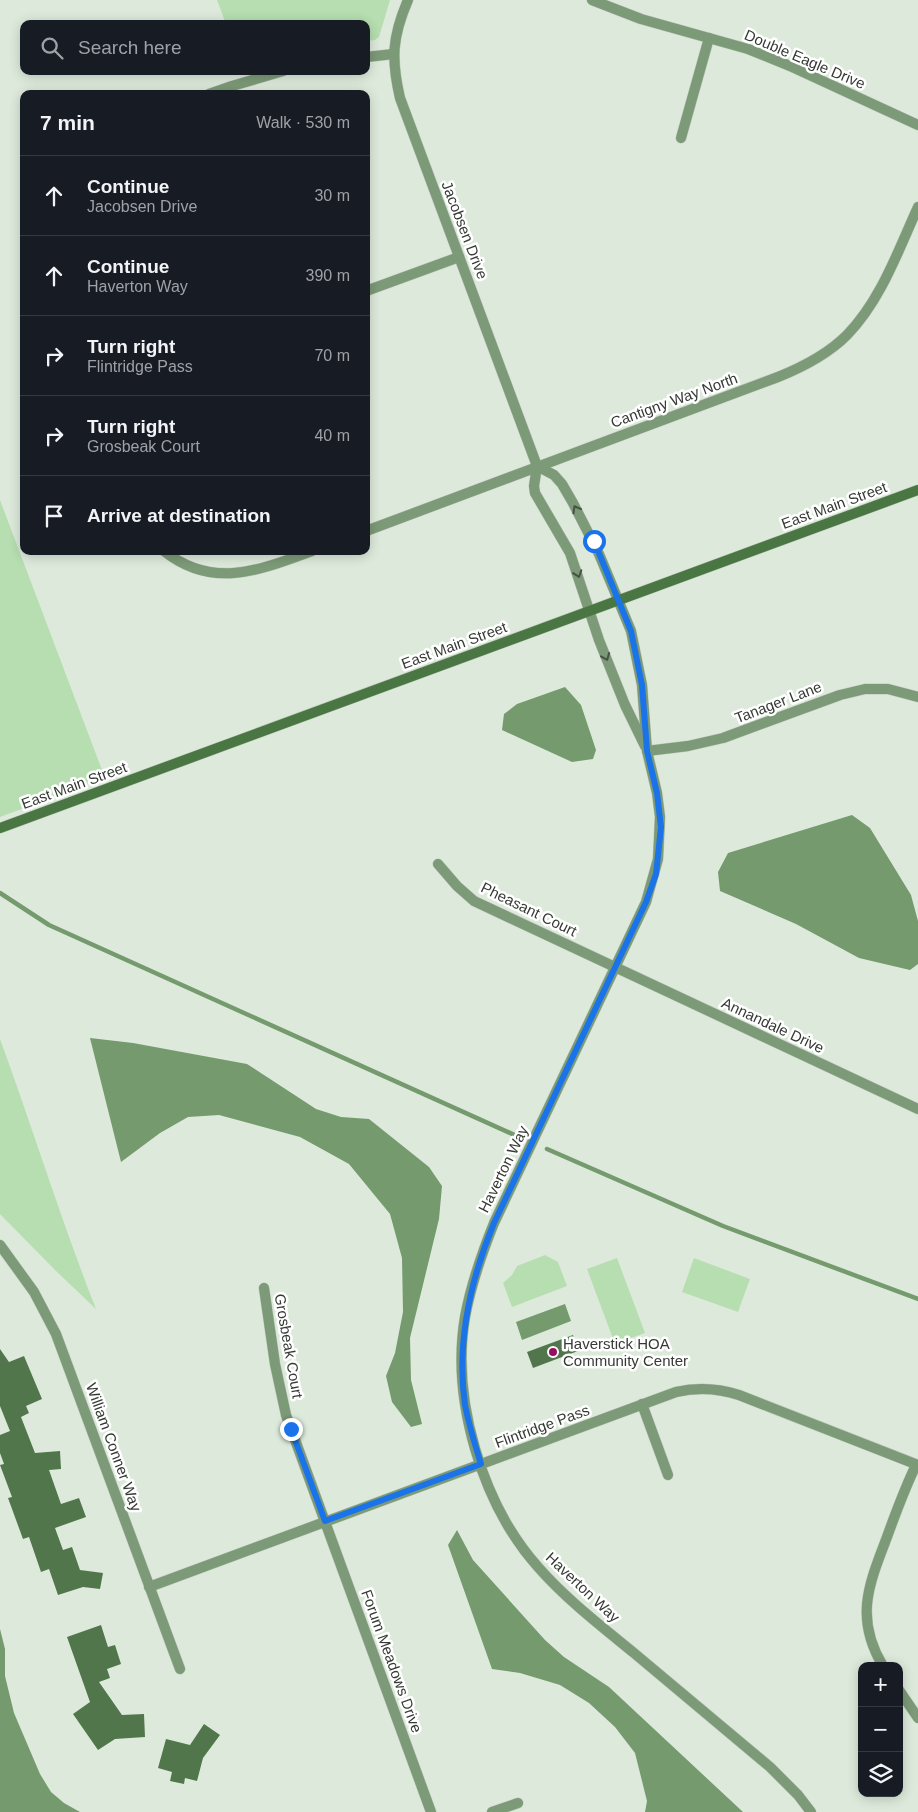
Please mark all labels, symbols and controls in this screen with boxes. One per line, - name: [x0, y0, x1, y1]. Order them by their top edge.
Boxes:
- search box: [20, 20, 370, 75]
- street label: Double Eagle Drive: [742, 26, 868, 92]
- icon: search: [38, 34, 66, 62]
- text: Search here: [78, 37, 182, 58]
- text: 7 min: [40, 111, 95, 134]
- text: Walk · 530 m: [256, 114, 350, 131]
- text: Continue: [87, 176, 169, 197]
- street label: Jacobsen Drive: [439, 179, 491, 281]
- icon: ahead: [40, 182, 68, 210]
- text: 30 m: [314, 187, 350, 204]
- text: Jacobsen Drive: [87, 198, 197, 215]
- text: Continue: [87, 256, 169, 277]
- icon: ahead: [40, 262, 68, 290]
- text: 390 m: [306, 267, 350, 284]
- text: Haverton Way: [87, 278, 188, 295]
- text: Turn right: [87, 336, 175, 357]
- icon: right: [40, 342, 68, 370]
- text: 70 m: [314, 347, 350, 364]
- text: Flintridge Pass: [87, 358, 193, 375]
- street label: Cantigny Way North: [608, 369, 740, 431]
- text: Turn right: [87, 416, 175, 437]
- icon: right: [40, 422, 68, 450]
- text: 40 m: [314, 427, 350, 444]
- text: Grosbeak Court: [87, 438, 200, 455]
- street label: East Main Street: [779, 478, 890, 532]
- icon: arrive: [40, 502, 68, 530]
- text: Arrive at destination: [87, 505, 271, 526]
- one-way arrow: [572, 505, 582, 514]
- route start: [583, 530, 606, 553]
- one-way arrow: [572, 569, 582, 578]
- street label: East Main Street: [399, 618, 510, 672]
- one-way arrow: [600, 653, 610, 661]
- street label: Tanager Lane: [732, 678, 824, 726]
- street label: East Main Street: [19, 758, 130, 812]
- street label: Pheasant Court: [478, 879, 580, 940]
- street label: Annandale Drive: [719, 994, 827, 1056]
- street label: Haverton Way: [475, 1122, 532, 1215]
- street label: Grosbeak Court: [271, 1292, 307, 1400]
- place label: Haverstick HOA Community Center: [563, 1335, 688, 1369]
- marker: Haverstick HOA Community Center: [547, 1346, 559, 1358]
- street label: William Conner Way: [83, 1381, 145, 1514]
- street label: Flintridge Pass: [492, 1401, 592, 1451]
- route end: [280, 1418, 303, 1441]
- street label: Haverton Way: [543, 1549, 624, 1626]
- street label: Forum Meadows Drive: [358, 1587, 426, 1735]
- map controls: [858, 1662, 903, 1797]
- button: +: [858, 1662, 903, 1707]
- button: −: [858, 1707, 903, 1752]
- button: layers: [858, 1752, 903, 1797]

